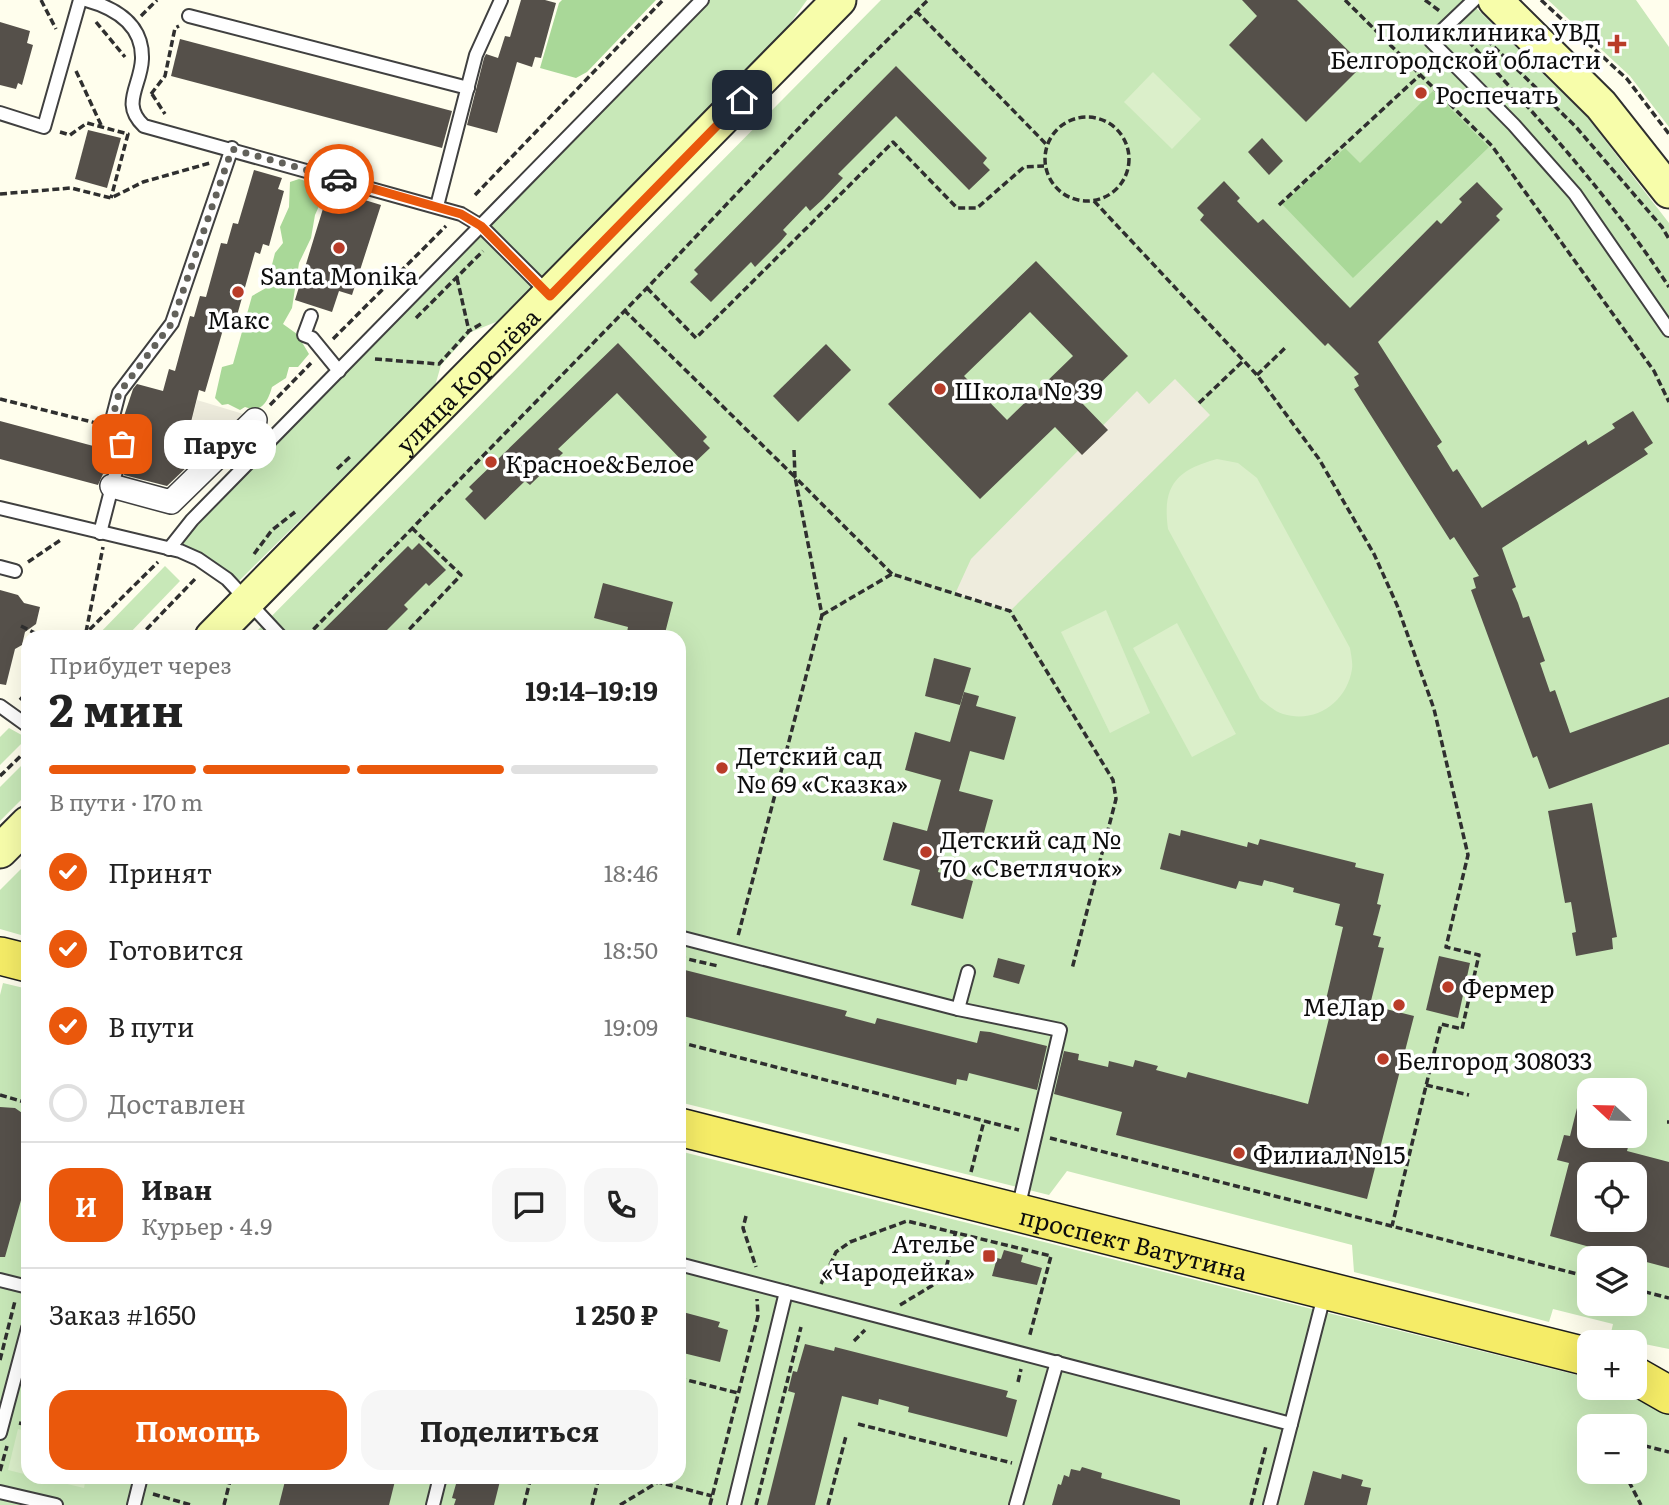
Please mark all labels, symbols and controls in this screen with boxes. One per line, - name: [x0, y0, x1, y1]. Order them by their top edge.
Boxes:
- place label: Поликлиника УВД Белгородской области: [1330, 13, 1601, 76]
- marker: Поликлиника УВД Белгородской области: [1607, 34, 1627, 54]
- pin: [712, 70, 772, 130]
- place label: Роспечать: [1435, 76, 1558, 111]
- icon: home: [723, 81, 761, 119]
- marker: Роспечать: [1413, 85, 1429, 101]
- courier: [304, 144, 374, 214]
- icon: car: [320, 160, 358, 198]
- marker: Santa Monika: [331, 240, 347, 256]
- place label: Santa Monika: [260, 257, 418, 292]
- marker: Макс: [230, 284, 246, 300]
- street label: улица Королёва: [386, 299, 546, 460]
- place label: Макс: [207, 301, 269, 336]
- place label: Школа № 39: [954, 372, 1103, 407]
- marker: Школа № 39: [932, 381, 948, 397]
- pin: [92, 414, 152, 474]
- callout: Парус: [164, 420, 276, 468]
- icon: bag: [103, 425, 141, 463]
- text: Парус: [183, 427, 257, 461]
- place label: Красное&Белое: [505, 445, 694, 480]
- marker: Красное&Белое: [483, 454, 499, 470]
- text: Прибудет через: [49, 647, 232, 681]
- text: 19:14–19:19: [525, 670, 658, 709]
- text: 2 мин: [49, 673, 184, 741]
- place label: Детский сад № 69 «Сказка»: [736, 737, 908, 800]
- marker: Детский сад № 69 «Сказка»: [714, 760, 730, 776]
- text: В пути · 170 m: [49, 784, 203, 818]
- place label: Детский сад № 70 «Светлячок»: [940, 821, 1123, 884]
- marker: Детский сад № 70 «Светлячок»: [918, 844, 934, 860]
- text: Принят: [108, 852, 212, 891]
- icon: check: [49, 853, 87, 891]
- text: 18:46: [604, 855, 658, 889]
- text: Готовится: [108, 929, 244, 968]
- icon: check: [49, 930, 87, 968]
- text: 18:50: [603, 932, 658, 966]
- place label: Фермер: [1462, 970, 1555, 1005]
- marker: Фермер: [1440, 979, 1456, 995]
- place label: МеЛар: [1303, 988, 1385, 1023]
- marker: МеЛар: [1391, 997, 1407, 1013]
- text: В пути: [108, 1006, 195, 1045]
- icon: check: [49, 1007, 87, 1045]
- text: 19:09: [604, 1009, 658, 1043]
- place label: Белгород 308033: [1397, 1042, 1593, 1077]
- marker: Белгород 308033: [1375, 1051, 1391, 1067]
- north arrow: [1577, 1078, 1647, 1148]
- map controls: [1577, 1078, 1647, 1484]
- text: Доставлен: [108, 1083, 246, 1122]
- place label: Филиал №15: [1253, 1136, 1405, 1171]
- marker: Филиал №15: [1231, 1145, 1247, 1161]
- button: locate: [1577, 1162, 1647, 1232]
- button: chat: [492, 1168, 566, 1242]
- button: phone: [584, 1168, 658, 1242]
- text: Иван: [141, 1169, 212, 1208]
- text: И: [75, 1186, 97, 1225]
- street label: проспект Ватутина: [1016, 1196, 1252, 1288]
- text: Курьер · 4.9: [141, 1208, 272, 1242]
- place label: Ателье «Чародейка»: [821, 1225, 975, 1288]
- button: layers: [1577, 1246, 1647, 1316]
- marker: Ателье «Чародейка»: [981, 1248, 997, 1264]
- text: Заказ #1650: [49, 1294, 196, 1333]
- text: 1 250 ₽: [575, 1294, 658, 1333]
- button: +: [1577, 1330, 1647, 1400]
- button: Помощь: [49, 1390, 347, 1470]
- button: Поделиться: [361, 1390, 658, 1470]
- button: −: [1577, 1414, 1647, 1484]

